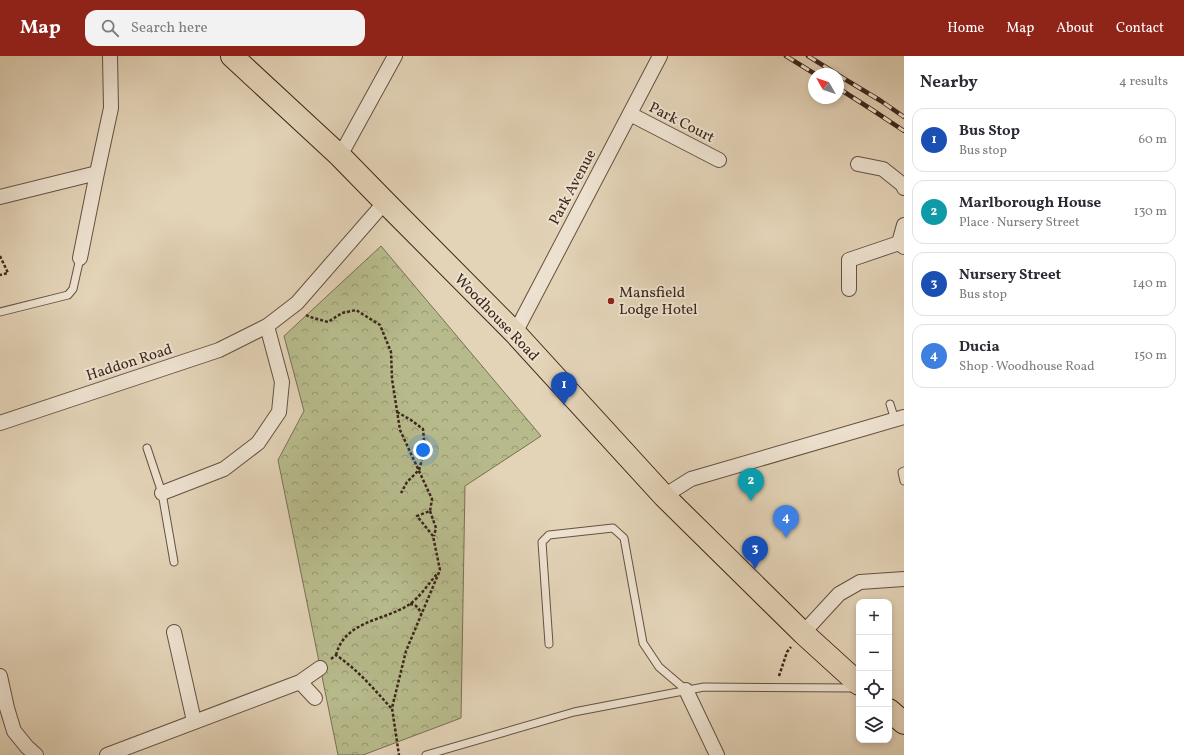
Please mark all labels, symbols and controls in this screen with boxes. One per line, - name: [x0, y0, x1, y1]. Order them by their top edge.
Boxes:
- search box: [85, 10, 365, 46]
- text: Map: [20, 15, 61, 41]
- icon: search: [99, 17, 121, 39]
- text: Search here: [131, 18, 208, 39]
- text: Home: [947, 19, 984, 38]
- text: Map: [1006, 19, 1034, 38]
- text: About: [1056, 19, 1094, 38]
- text: Contact: [1116, 19, 1164, 38]
- north arrow: [808, 68, 844, 104]
- text: Nearby: [920, 71, 978, 94]
- text: 4 results: [1119, 73, 1168, 91]
- street label: Park Court: [645, 98, 718, 149]
- text: Bus Stop: [959, 121, 1020, 142]
- text: 1: [931, 131, 937, 149]
- text: 60 m: [1139, 131, 1167, 149]
- text: Bus stop: [959, 142, 1007, 160]
- street label: Park Avenue: [545, 146, 602, 229]
- text: Marlborough House: [959, 193, 1101, 214]
- text: 2: [931, 203, 937, 221]
- text: 130 m: [1134, 203, 1167, 221]
- text: Place · Nursery Street: [959, 214, 1080, 232]
- text: Nursery Street: [959, 265, 1061, 286]
- street label: Woodhouse Road: [449, 270, 543, 366]
- text: 3: [931, 275, 937, 293]
- text: 140 m: [1133, 275, 1167, 293]
- place label: Mansfield Lodge Hotel: [619, 283, 698, 321]
- text: Bus stop: [959, 286, 1007, 304]
- marker: Mansfield Lodge Hotel: [606, 296, 616, 306]
- text: Ducia: [959, 337, 1000, 358]
- street label: Haddon Road: [84, 340, 175, 387]
- text: 4: [930, 347, 938, 365]
- text: 150 m: [1134, 347, 1167, 365]
- text: Shop · Woodhouse Road: [959, 358, 1095, 376]
- pin: 1: [551, 372, 577, 405]
- your location: [413, 440, 433, 460]
- pin: 2: [738, 468, 764, 501]
- pin: 4: [773, 505, 799, 538]
- pin: 3: [742, 536, 768, 569]
- map controls: [856, 599, 892, 743]
- button: +: [856, 599, 892, 635]
- button: −: [856, 635, 892, 671]
- button: locate: [856, 671, 892, 707]
- button: layers: [856, 707, 892, 743]

